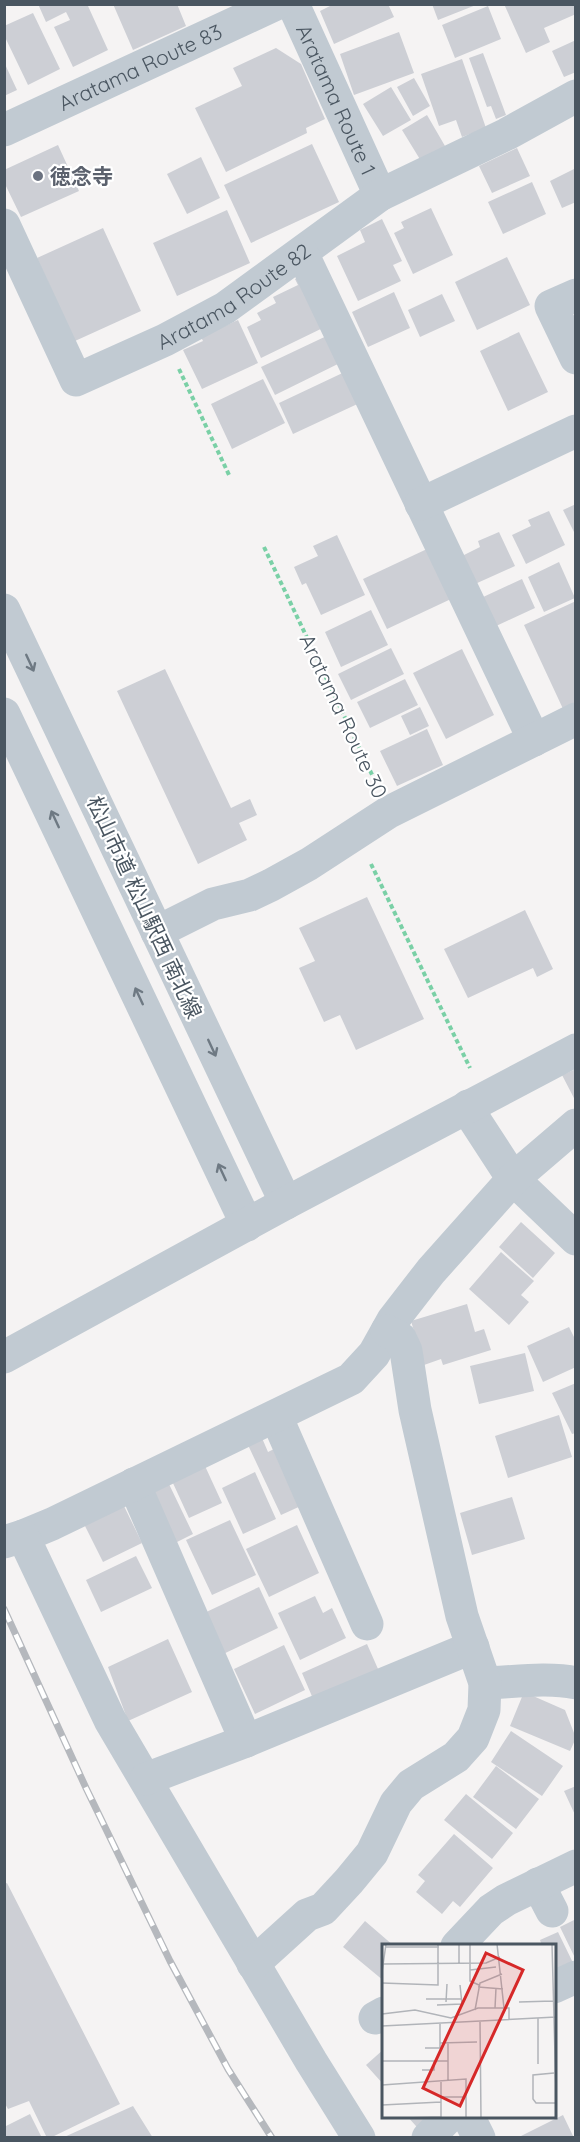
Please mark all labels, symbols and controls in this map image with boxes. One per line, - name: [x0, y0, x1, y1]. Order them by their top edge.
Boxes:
- street label: Aratama Route 83: [54, 18, 226, 116]
- street label: Aratama Route 1: [291, 20, 382, 179]
- place label: 徳念寺: [50, 163, 113, 189]
- marker: 徳念寺: [31, 169, 45, 183]
- street label: Aratama Route 82: [153, 237, 315, 355]
- street label: Aratama Route 30: [295, 630, 393, 802]
- one-way arrow: [24, 653, 36, 671]
- street label: 松山市道 松山駅西 南北線: [82, 792, 208, 1022]
- one-way arrow: [48, 811, 60, 829]
- one-way arrow: [132, 987, 144, 1005]
- one-way arrow: [207, 1038, 219, 1056]
- one-way arrow: [215, 1163, 227, 1181]
- inset map: [382, 1944, 556, 2118]

